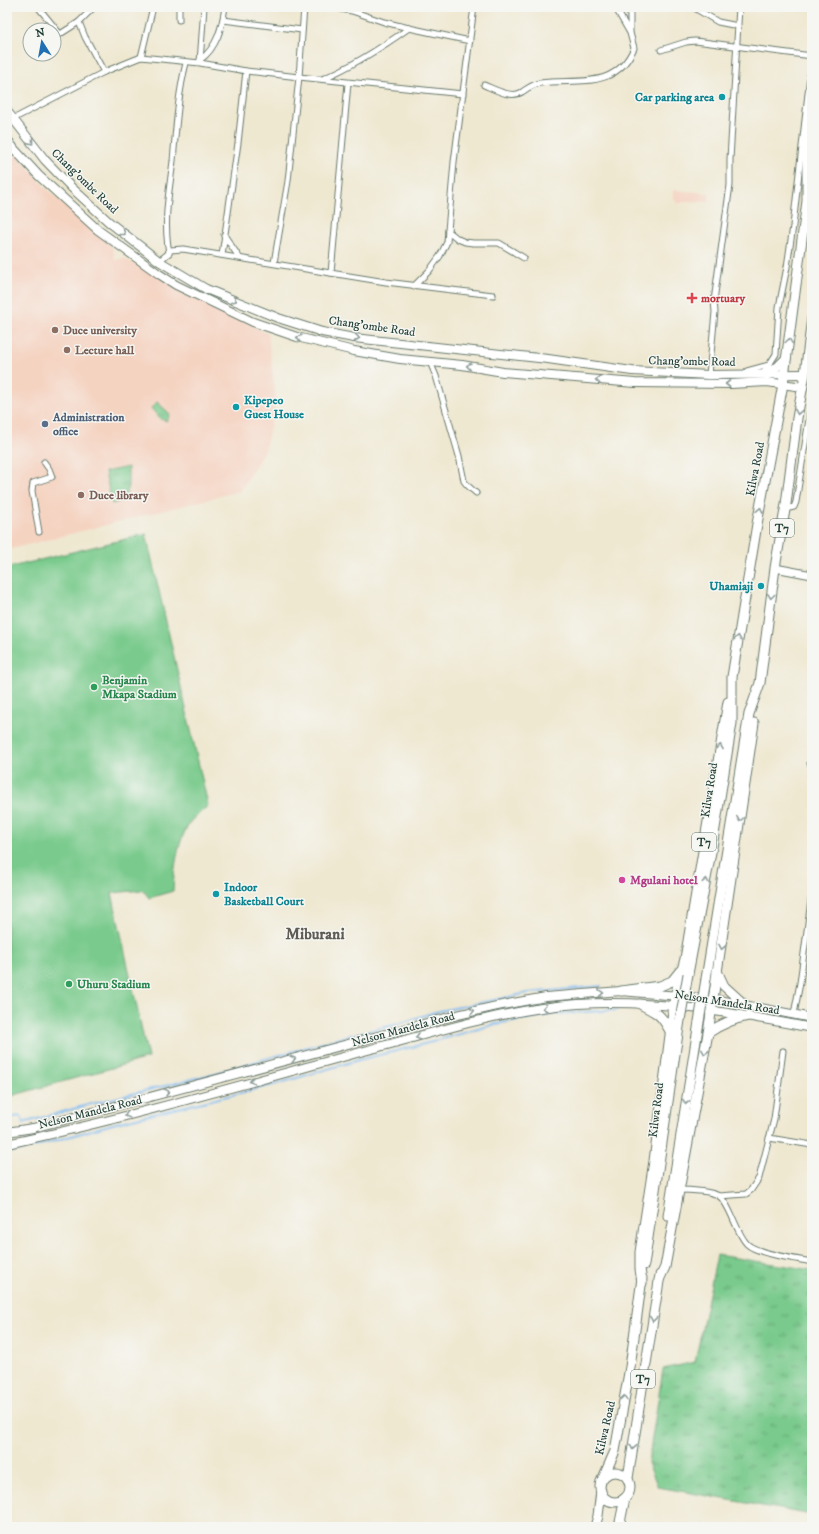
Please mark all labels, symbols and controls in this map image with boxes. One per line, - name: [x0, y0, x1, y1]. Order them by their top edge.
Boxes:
- north arrow: [22, 22, 62, 62]
- text: N: [35, 25, 46, 41]
- place label: Car parking area: [635, 90, 715, 105]
- marker: Car parking area: [717, 92, 727, 102]
- one-way arrow: [27, 137, 34, 144]
- street label: Chang'ombe Road: [48, 146, 121, 217]
- one-way arrow: [119, 228, 126, 235]
- place label: mortuary: [701, 291, 745, 306]
- marker: mortuary: [686, 292, 698, 304]
- one-way arrow: [229, 295, 237, 303]
- street label: Chang'ombe Road: [328, 313, 416, 340]
- place label: Duce university: [63, 323, 137, 338]
- marker: Duce university: [50, 325, 60, 335]
- one-way arrow: [354, 333, 360, 342]
- one-way arrow: [296, 334, 303, 343]
- one-way arrow: [784, 338, 793, 344]
- place label: Lecture hall: [75, 343, 134, 358]
- marker: Lecture hall: [62, 345, 72, 355]
- street label: Chang'ombe Road: [648, 353, 736, 370]
- one-way arrow: [466, 363, 472, 371]
- one-way arrow: [595, 375, 601, 384]
- one-way arrow: [725, 379, 731, 388]
- place label: Kipepeo Guest House: [244, 393, 304, 422]
- marker: Kipepeo Guest House: [231, 402, 241, 412]
- one-way arrow: [794, 409, 803, 415]
- place label: Administration office: [52, 410, 125, 439]
- marker: Administration office: [40, 419, 50, 429]
- street label: Kilwa Road: [743, 441, 768, 498]
- place label: Duce library: [89, 488, 149, 503]
- marker: Duce library: [76, 490, 86, 500]
- one-way arrow: [755, 507, 763, 513]
- road number: T7: [770, 519, 794, 537]
- place label: Uhamiaji: [709, 579, 753, 594]
- marker: Uhamiaji: [756, 581, 766, 591]
- one-way arrow: [767, 593, 776, 599]
- one-way arrow: [734, 635, 742, 642]
- place label: Benjamin Mkapa Stadium: [102, 673, 177, 702]
- marker: Benjamin Mkapa Stadium: [89, 682, 99, 692]
- one-way arrow: [715, 744, 724, 750]
- street label: Kilwa Road: [698, 762, 721, 819]
- one-way arrow: [736, 815, 745, 822]
- road number: T7: [692, 833, 716, 851]
- place label: Mgulani hotel: [630, 873, 698, 888]
- marker: Mgulani hotel: [617, 875, 627, 885]
- one-way arrow: [701, 878, 709, 884]
- place label: Indoor Basketball Court: [224, 880, 304, 909]
- marker: Indoor Basketball Court: [211, 889, 221, 899]
- district label: Miburani: [285, 924, 345, 944]
- one-way arrow: [718, 944, 726, 950]
- place label: Uhuru Stadium: [77, 977, 150, 992]
- marker: Uhuru Stadium: [64, 979, 74, 989]
- street label: Nelson Mandela Road: [673, 987, 781, 1018]
- one-way arrow: [598, 988, 604, 997]
- one-way arrow: [542, 1003, 548, 1012]
- street label: Nelson Mandela Road: [350, 1008, 456, 1050]
- one-way arrow: [469, 1008, 476, 1016]
- one-way arrow: [415, 1032, 422, 1040]
- one-way arrow: [701, 1049, 709, 1055]
- one-way arrow: [289, 1055, 296, 1063]
- one-way arrow: [249, 1077, 256, 1085]
- street label: Kilwa Road: [646, 1082, 667, 1138]
- one-way arrow: [164, 1089, 170, 1097]
- street label: Nelson Mandela Road: [37, 1092, 143, 1133]
- one-way arrow: [682, 1099, 691, 1105]
- one-way arrow: [124, 1110, 131, 1119]
- one-way arrow: [649, 1316, 658, 1322]
- road number: T7: [631, 1370, 655, 1388]
- one-way arrow: [620, 1395, 628, 1401]
- street label: Kilwa Road: [592, 1400, 619, 1457]
- one-way arrow: [629, 1444, 638, 1451]

